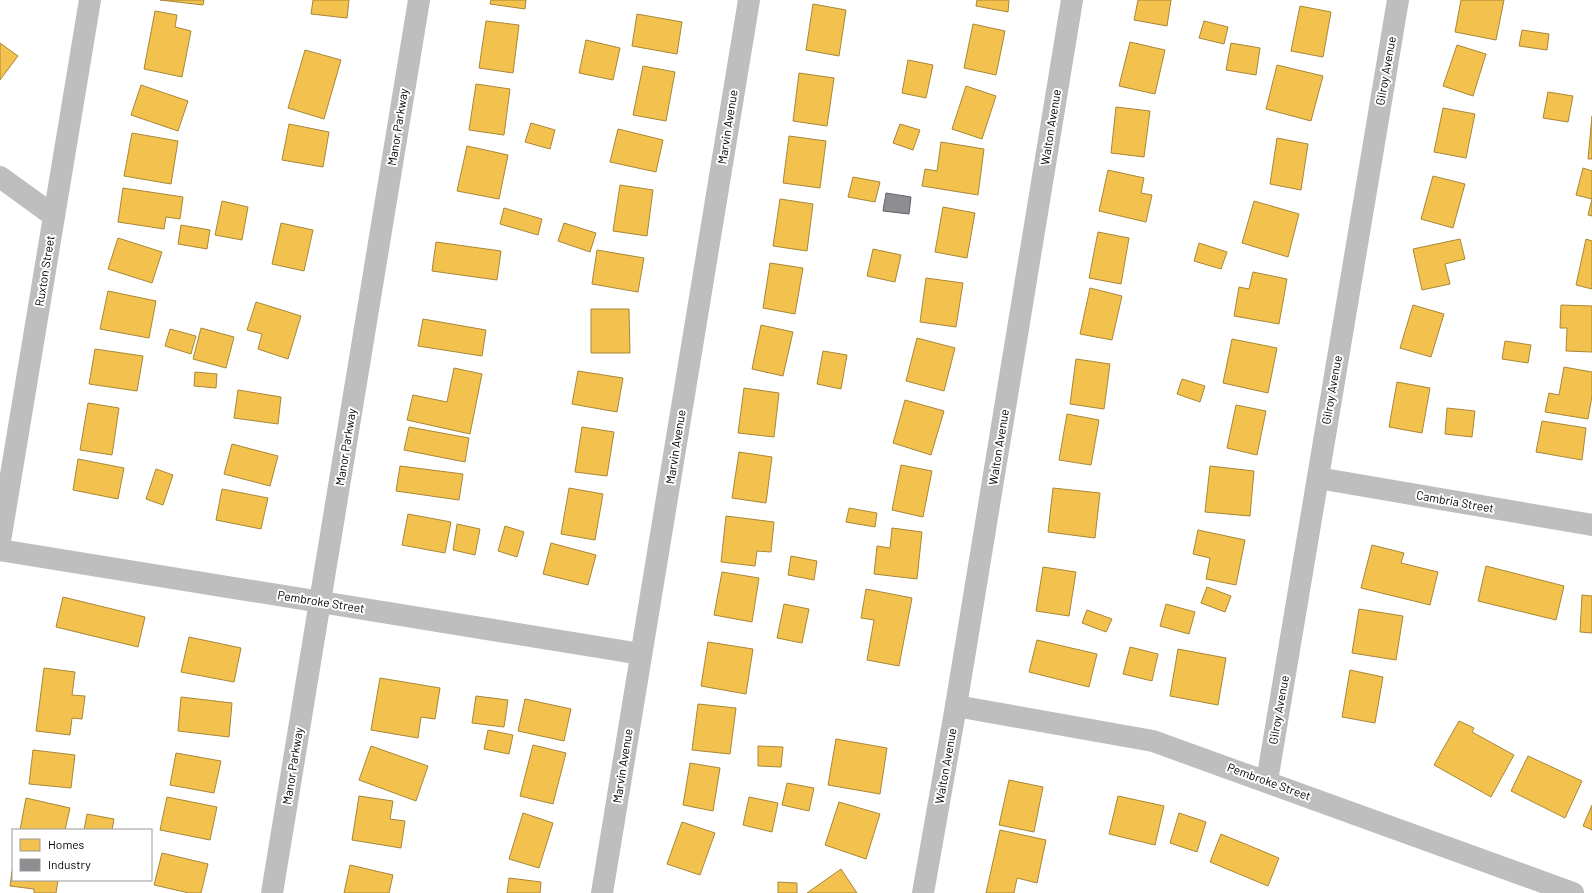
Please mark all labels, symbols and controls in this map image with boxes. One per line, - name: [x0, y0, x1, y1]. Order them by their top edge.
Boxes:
- street label: Gilroy Avenue: [1372, 35, 1398, 106]
- street label: Manor Parkway: [384, 87, 410, 167]
- street label: Walton Avenue: [1037, 88, 1063, 166]
- street label: Marvin Avenue: [714, 89, 740, 165]
- street label: Ruxton Street: [31, 234, 57, 307]
- street label: Gilroy Avenue: [1318, 354, 1344, 425]
- street label: Manor Parkway: [332, 407, 358, 487]
- street label: Walton Avenue: [985, 408, 1011, 486]
- street label: Marvin Avenue: [662, 409, 688, 485]
- street label: Cambria Street: [1415, 487, 1495, 515]
- street label: Pembroke Street: [277, 587, 366, 615]
- street label: Gilroy Avenue: [1265, 674, 1291, 745]
- street label: Manor Parkway: [279, 726, 305, 806]
- street label: Walton Avenue: [931, 727, 959, 805]
- street label: Marvin Avenue: [609, 728, 635, 804]
- street label: Pembroke Street: [1226, 759, 1313, 803]
- legend: [12, 829, 152, 881]
- text: Homes: [48, 837, 85, 851]
- text: Industry: [48, 857, 91, 871]

